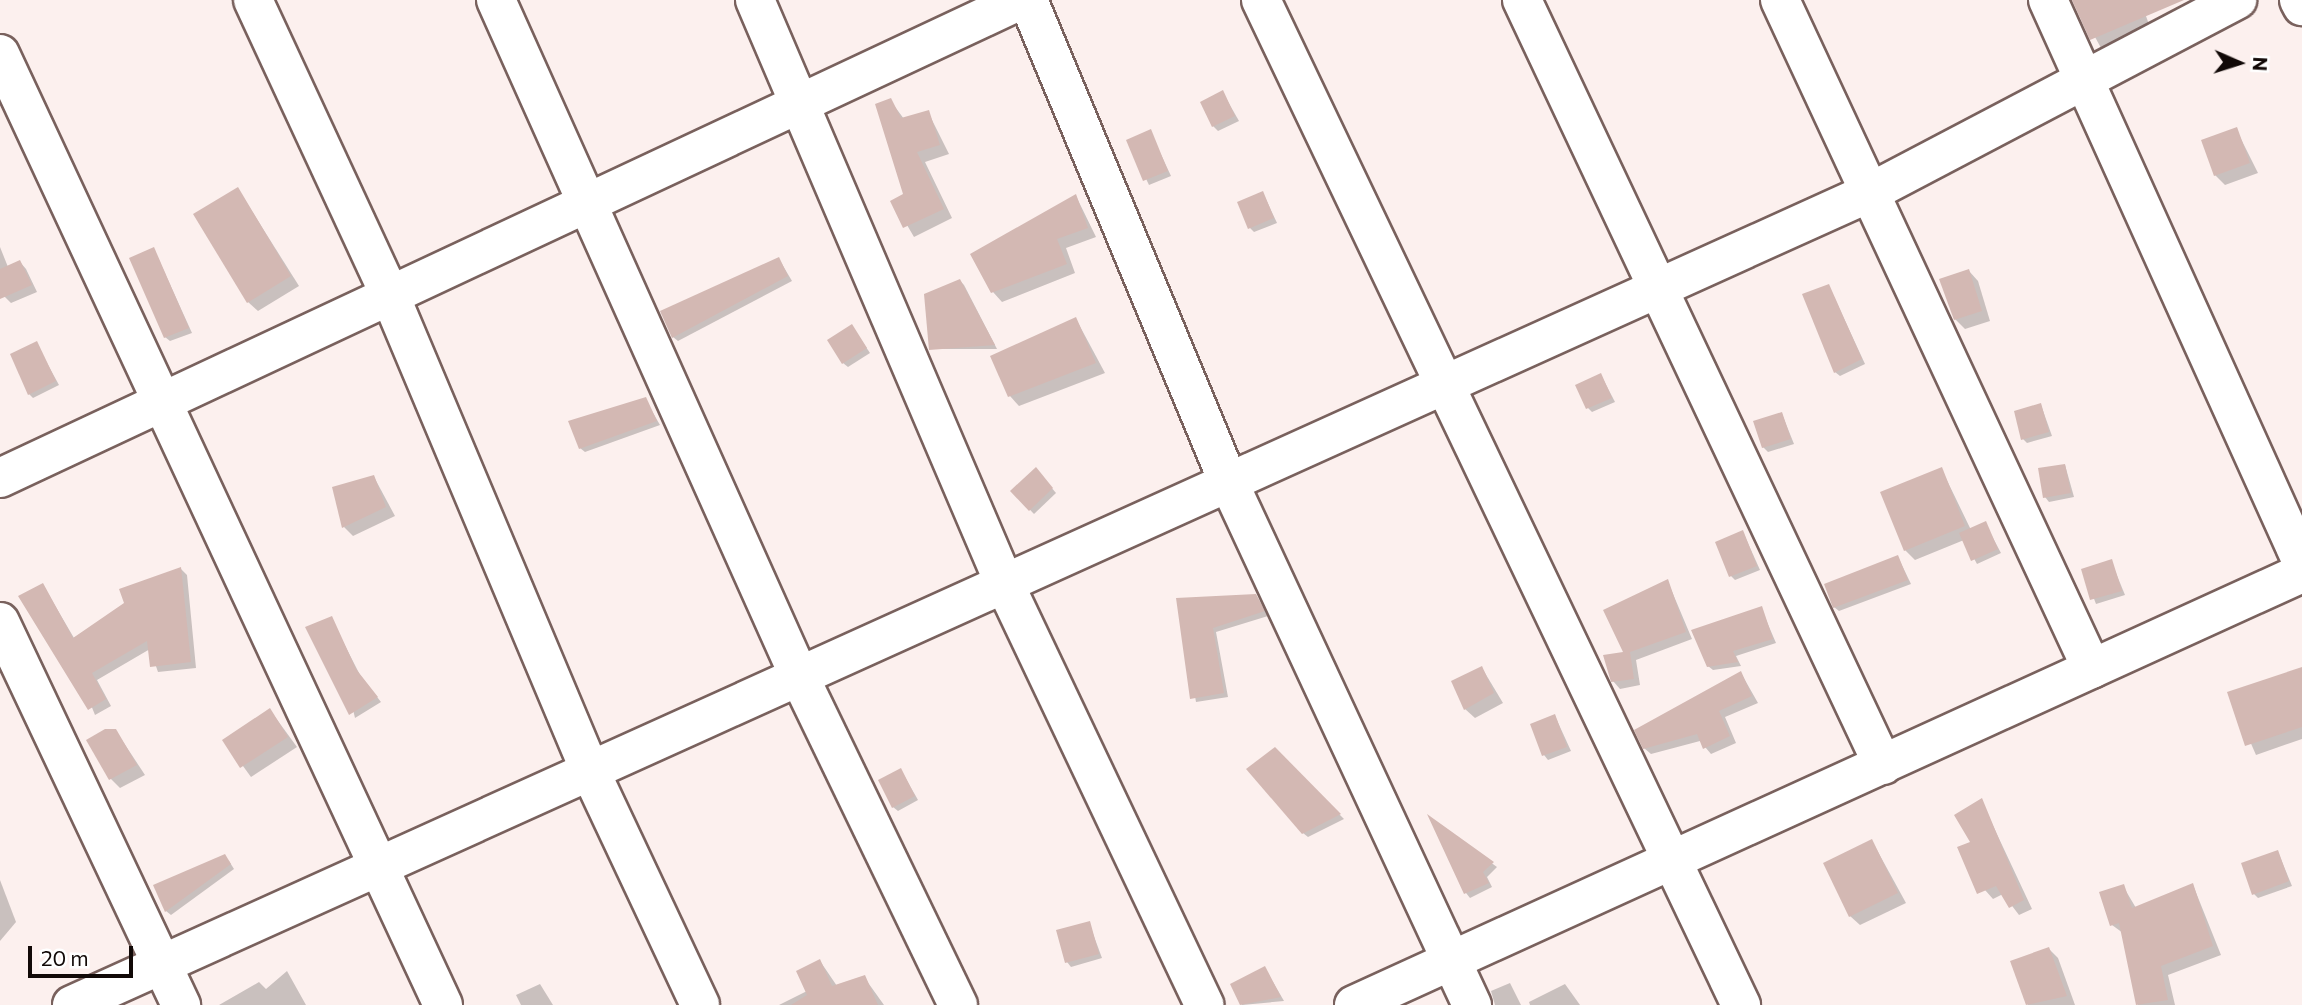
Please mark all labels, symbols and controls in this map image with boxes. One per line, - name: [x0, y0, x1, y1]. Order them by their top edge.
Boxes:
- north arrow: [2204, 28, 2274, 98]
- text: N: [2249, 56, 2272, 72]
- scale bar: [32, 932, 136, 976]
- text: 20 m: [41, 945, 89, 970]

